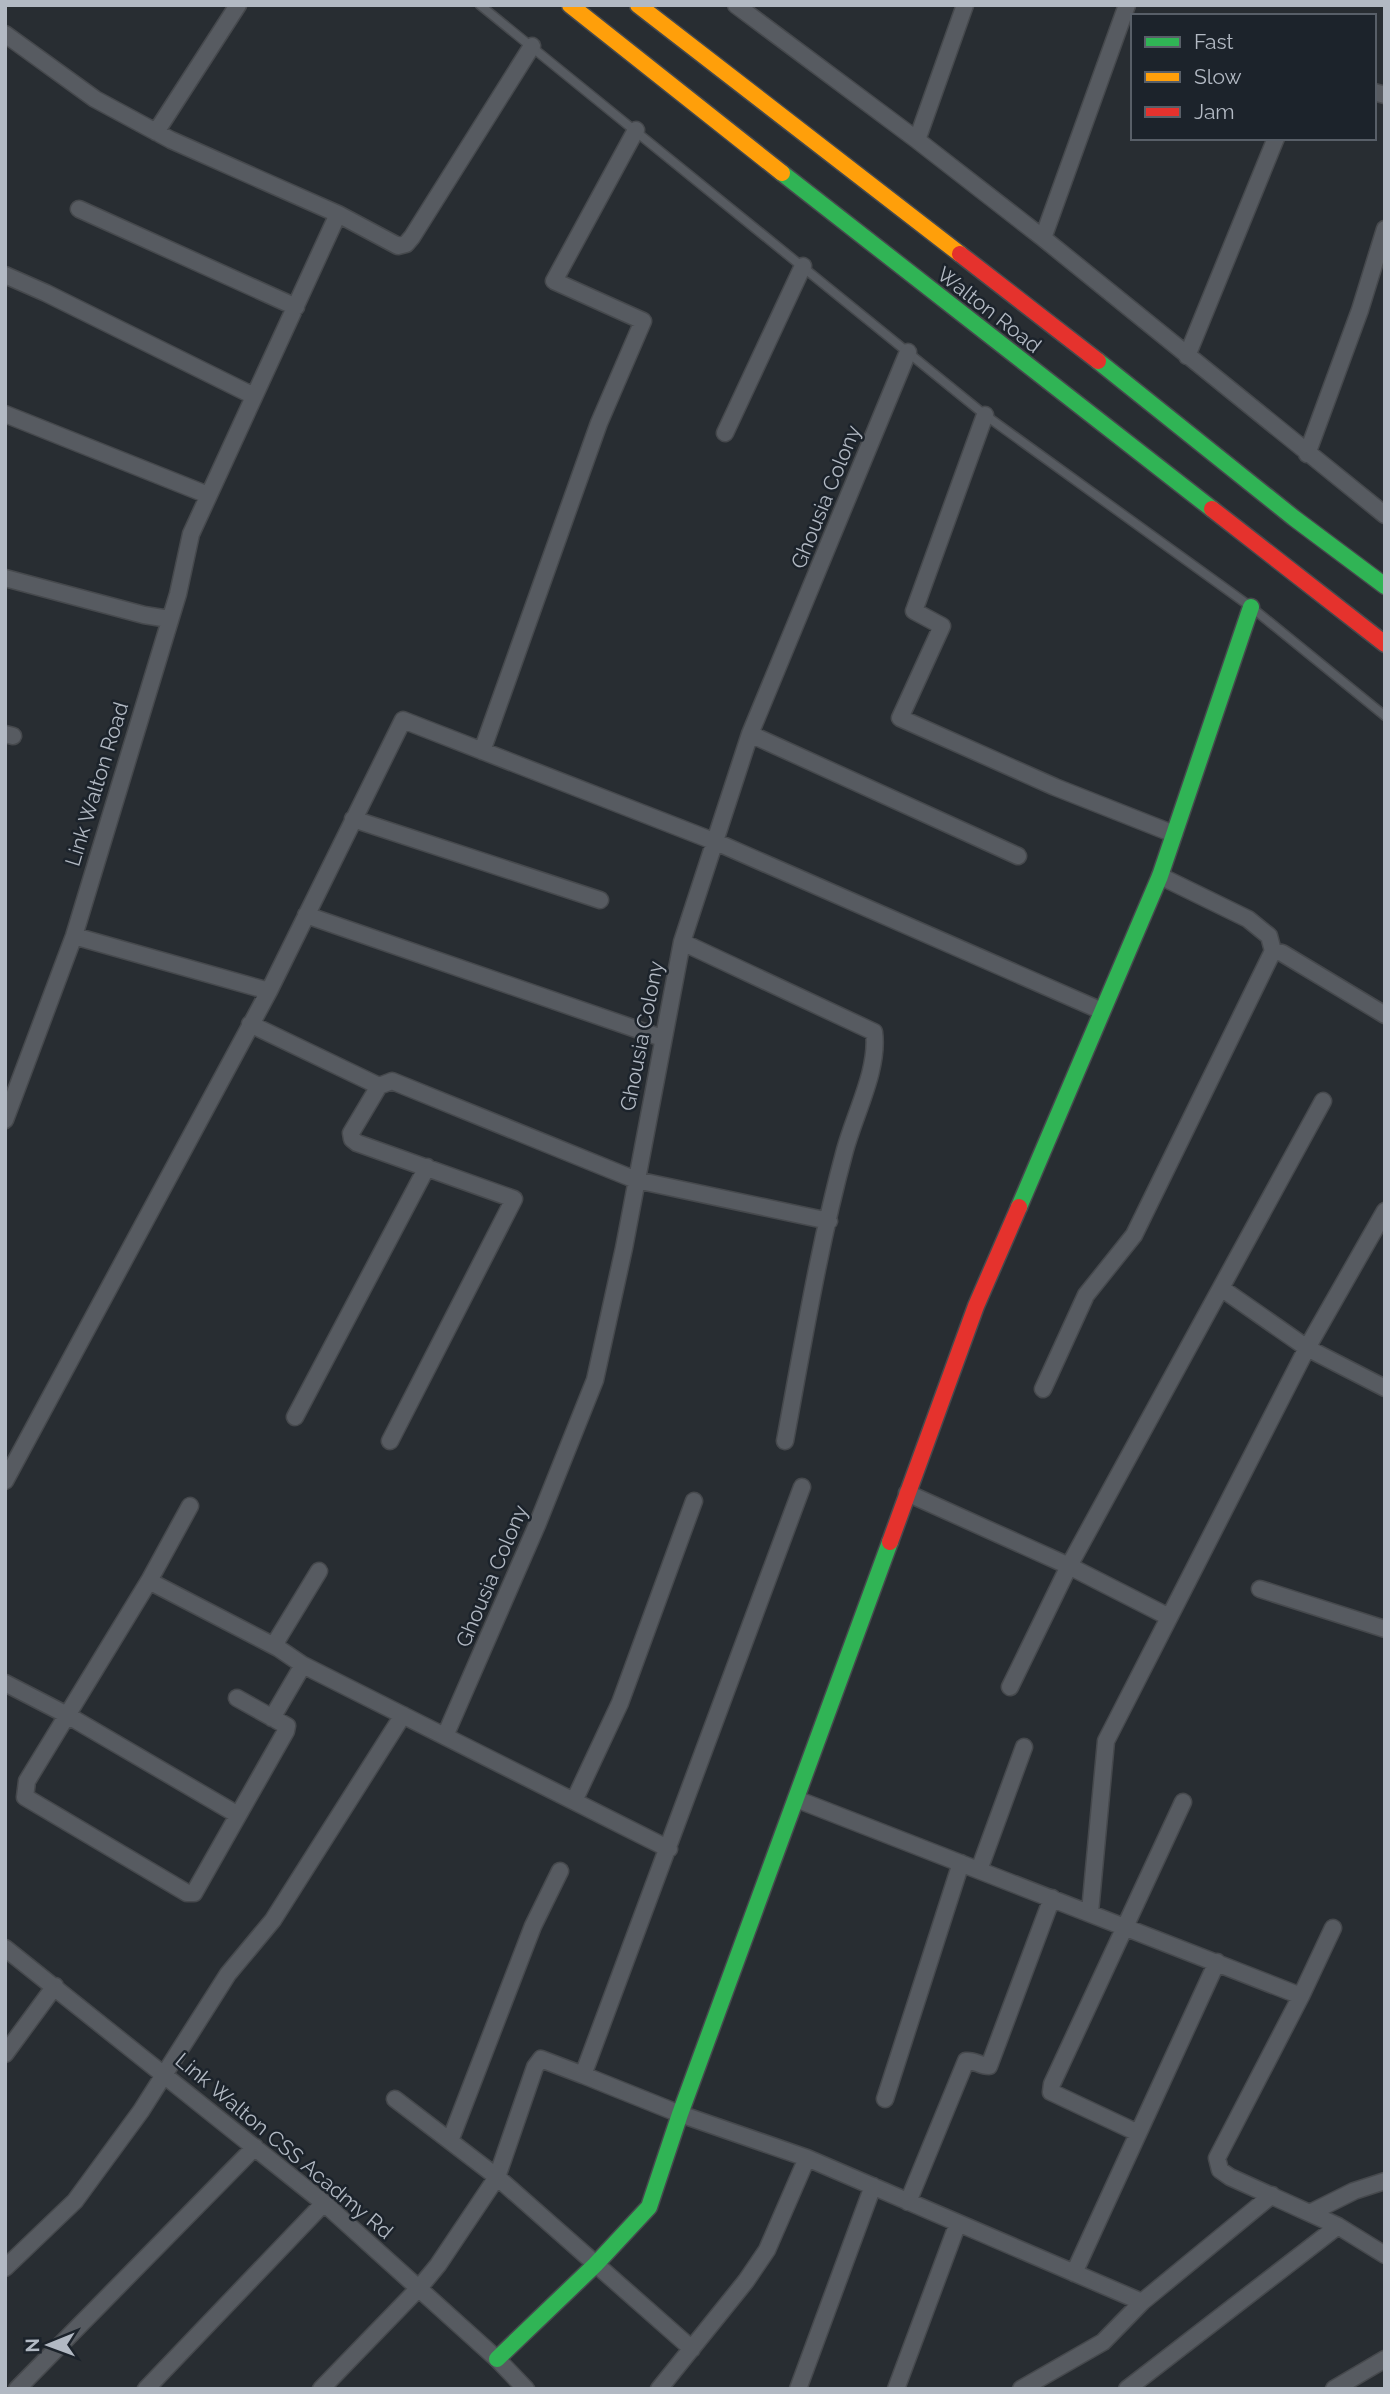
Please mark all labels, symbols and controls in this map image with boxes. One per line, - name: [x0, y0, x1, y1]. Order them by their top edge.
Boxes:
- legend: [1131, 14, 1376, 140]
- text: Fast: [1194, 29, 1234, 54]
- text: Slow: [1194, 64, 1242, 89]
- text: Jam: [1194, 99, 1235, 124]
- street label: Walton Road: [932, 261, 1046, 358]
- street label: Ghousia Colony: [785, 422, 866, 572]
- street label: Link Walton Road: [60, 699, 133, 869]
- street label: Ghousia Colony: [615, 959, 668, 1113]
- street label: Ghousia Colony: [450, 1501, 533, 1651]
- street label: Link Walton CSS Acadmy Rd: [171, 2047, 398, 2244]
- north arrow: [14, 2310, 84, 2380]
- text: N: [21, 2338, 43, 2353]

